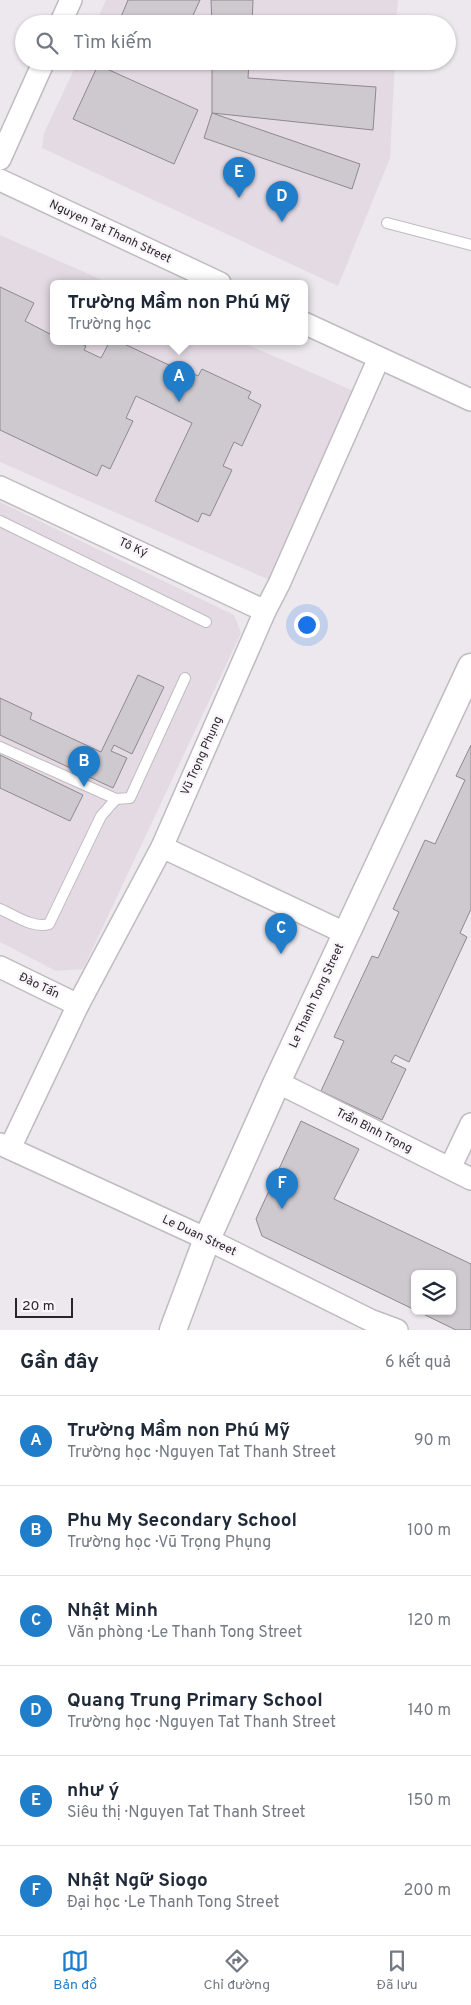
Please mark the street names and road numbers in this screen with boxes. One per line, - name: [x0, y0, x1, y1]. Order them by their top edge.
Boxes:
- street label: Nguyen Tat Thanh Street: [46, 197, 174, 267]
- street label: Tô Ký: [116, 534, 150, 562]
- street label: Vũ Trọng Phụng: [177, 714, 227, 798]
- street label: Le Thanh Tong Street: [286, 941, 348, 1051]
- street label: Đào Tấn: [16, 969, 62, 1003]
- street label: Trần Bình Trọng: [333, 1105, 415, 1157]
- street label: Le Duan Street: [159, 1212, 239, 1260]

